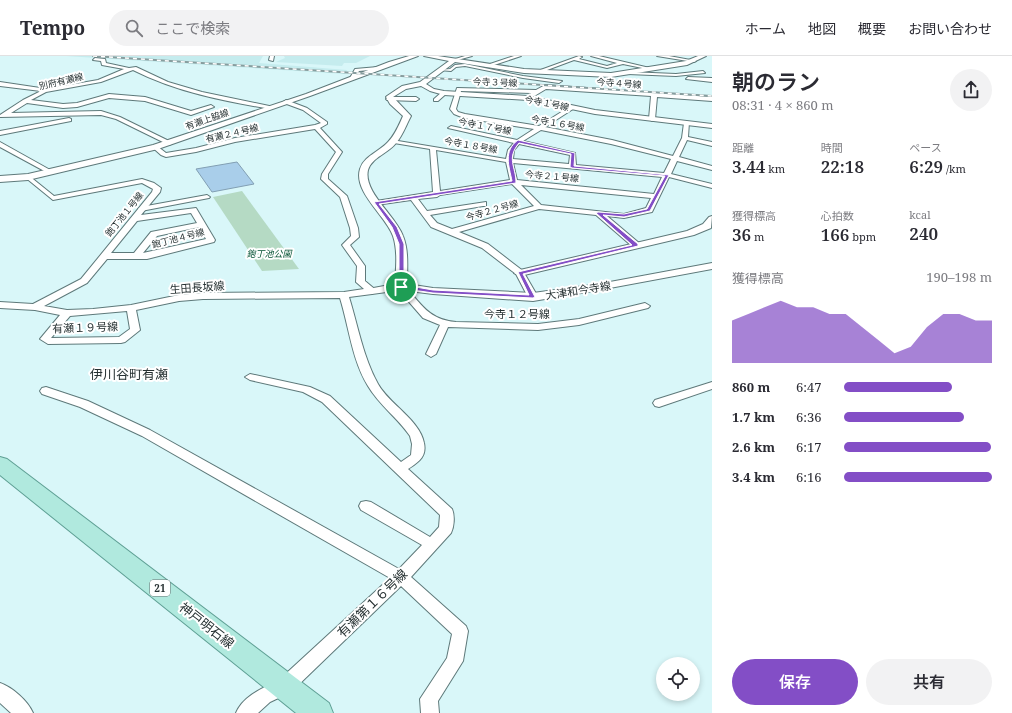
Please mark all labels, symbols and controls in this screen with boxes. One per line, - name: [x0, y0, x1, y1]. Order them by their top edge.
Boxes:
- search box: [109, 10, 389, 46]
- text: Tempo: [20, 15, 85, 41]
- icon: search: [123, 17, 145, 39]
- text: ここで検索: [155, 18, 230, 38]
- text: ホーム: [744, 19, 786, 38]
- text: 地図: [808, 19, 836, 38]
- text: 概要: [858, 19, 886, 38]
- text: お問い合わせ: [908, 19, 992, 38]
- text: 朝のラン: [732, 66, 820, 96]
- street label: 別府有瀬線: [38, 69, 85, 92]
- button: share: [950, 69, 992, 111]
- street label: 今寺３号線: [472, 75, 519, 89]
- street label: 今寺４号線: [596, 75, 643, 91]
- street label: 今寺１号線: [524, 92, 571, 114]
- text: 08:31 · 4 × 860 m: [732, 96, 834, 114]
- street label: 有瀬上脇線: [184, 105, 231, 132]
- street label: 今寺１６号線: [530, 112, 587, 134]
- street label: 今寺１７号線: [457, 114, 514, 138]
- street label: 有瀬２４号線: [204, 120, 261, 145]
- street label: 今寺１８号線: [443, 134, 500, 156]
- text: 距離: [732, 140, 754, 155]
- text: 時間: [821, 140, 843, 155]
- text: ペース: [909, 140, 942, 155]
- text: 3.44: [732, 155, 765, 178]
- text: 22:18: [821, 155, 864, 178]
- text: 6:29: [909, 155, 943, 178]
- text: km: [765, 161, 785, 176]
- text: /km: [943, 161, 966, 176]
- street label: 今寺２１号線: [525, 167, 580, 185]
- street label: 鉋丁池１号線: [102, 188, 147, 239]
- street label: 今寺２２号線: [464, 196, 521, 224]
- text: kcal: [909, 207, 931, 222]
- text: 獲得標高: [732, 208, 776, 223]
- text: 心拍数: [821, 208, 854, 223]
- text: 240: [909, 222, 938, 245]
- text: 36: [732, 223, 751, 246]
- text: 166: [821, 223, 849, 246]
- street label: 鉋丁池４号線: [150, 225, 207, 251]
- text: m: [751, 229, 764, 244]
- text: bpm: [849, 229, 876, 244]
- park label: 鉋丁池公園: [246, 247, 293, 260]
- text: 190–198 m: [926, 268, 992, 286]
- text: 獲得標高: [732, 269, 784, 287]
- pin: [384, 270, 418, 304]
- icon: arrive: [390, 276, 412, 298]
- street label: 大津和今寺線: [544, 277, 612, 303]
- street label: 生田長坂線: [169, 278, 225, 296]
- street label: 今寺１２号線: [484, 306, 550, 321]
- street label: 有瀬１９号線: [52, 318, 118, 336]
- district label: 伊川谷町有瀬: [90, 365, 168, 383]
- text: 860 m: [732, 378, 770, 396]
- text: 6:47: [796, 378, 822, 396]
- text: 1.7 km: [732, 408, 775, 426]
- text: 6:36: [796, 408, 822, 426]
- text: 2.6 km: [732, 438, 775, 456]
- text: 6:17: [796, 438, 822, 456]
- text: 3.4 km: [732, 468, 775, 486]
- text: 6:16: [796, 468, 822, 486]
- street label: 有瀬第１６号線: [333, 565, 411, 641]
- road number: 21: [150, 580, 170, 596]
- street label: 神戸明石線: [176, 598, 238, 652]
- map controls: [656, 657, 700, 701]
- button: locate: [656, 657, 700, 701]
- button: 保存: [732, 659, 858, 705]
- button: 共有: [866, 659, 992, 705]

